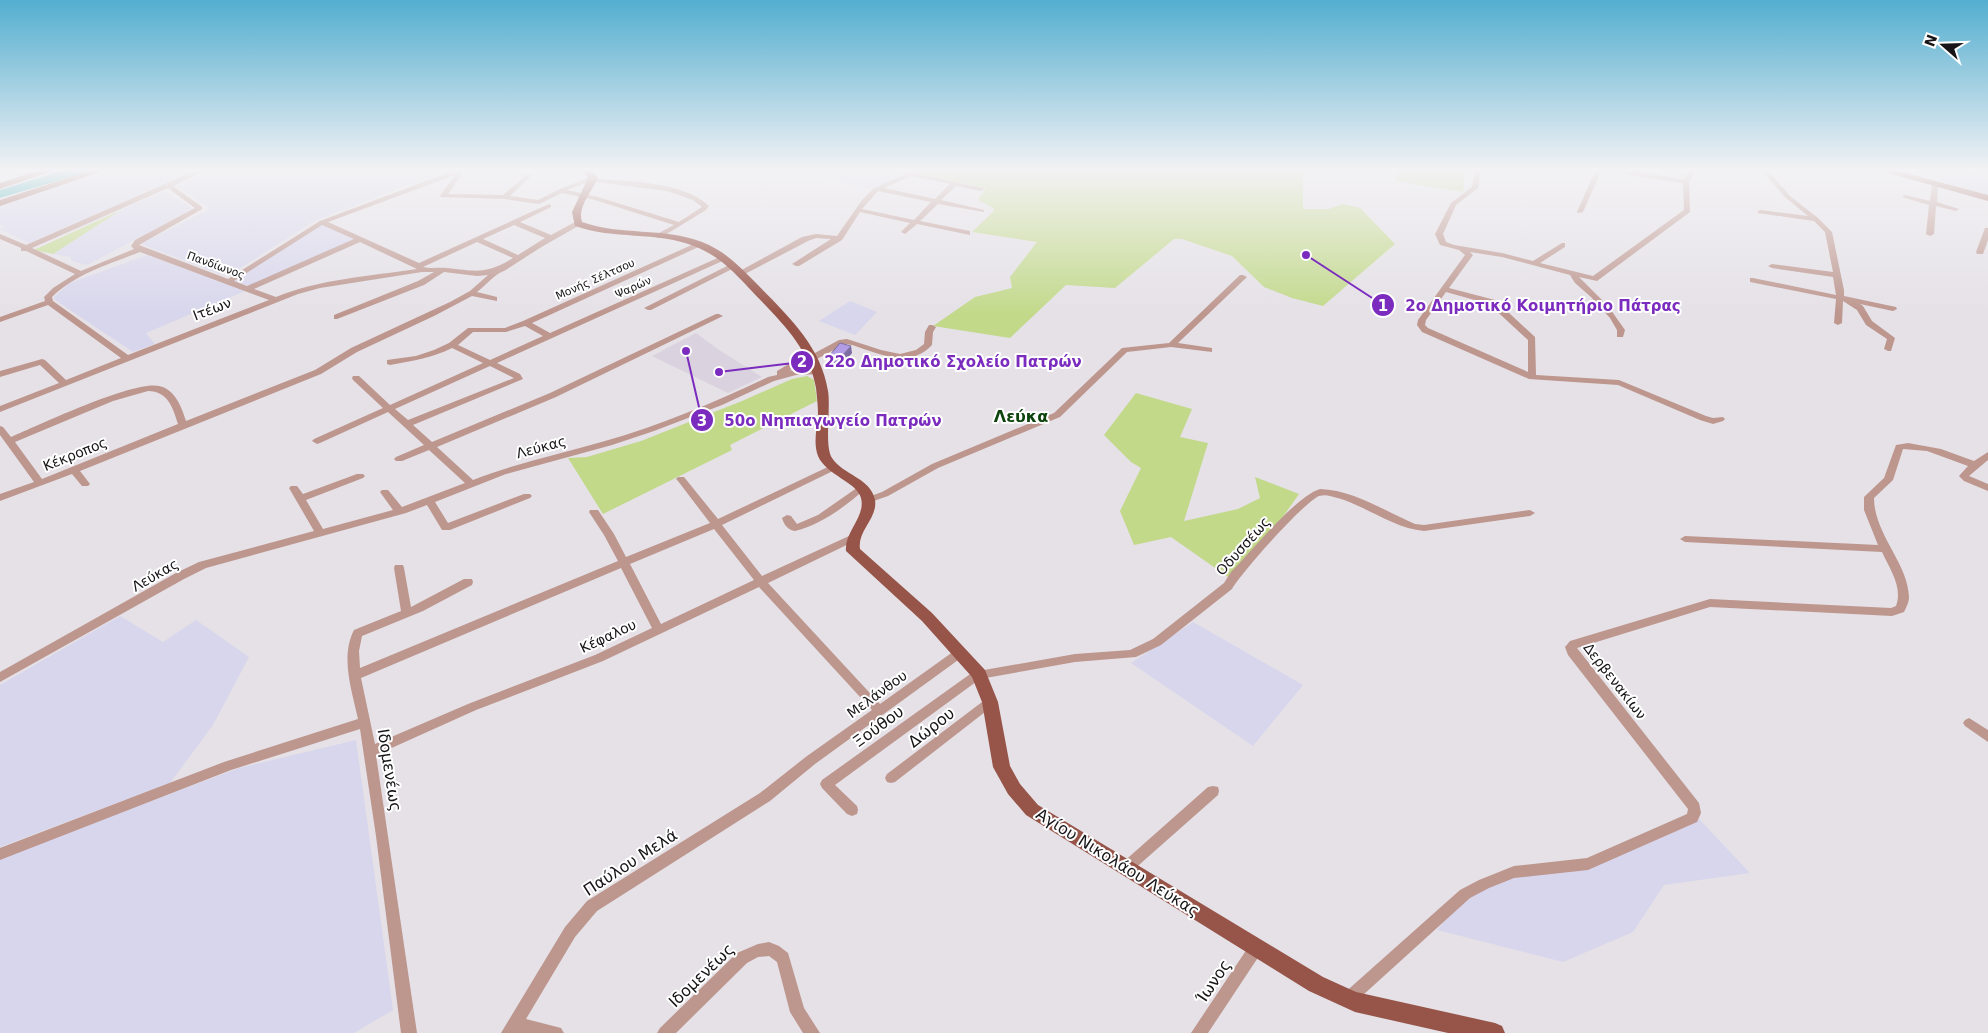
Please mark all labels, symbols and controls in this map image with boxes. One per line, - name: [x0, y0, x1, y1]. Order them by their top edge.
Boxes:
- north arrow: [1918, 20, 1968, 70]
- text: N: [1921, 32, 1940, 49]
- street label: Πανδίωνος: [185, 249, 247, 282]
- street label: Μονής Σέλτσου: [554, 256, 637, 303]
- street label: Ψαρών: [613, 274, 653, 301]
- callout: 2o Δημοτικό Κοιμητήριο Πάτρας: [1371, 290, 1691, 320]
- street label: Ιτέων: [191, 294, 234, 324]
- text: 1: [1378, 297, 1388, 315]
- text: 2o Δημοτικό Κοιμητήριο Πάτρας: [1405, 297, 1681, 315]
- callout: 22ο Δημοτικό Σχολείο Πατρών: [789, 347, 1092, 377]
- text: 2: [797, 353, 807, 371]
- text: 22ο Δημοτικό Σχολείο Πατρών: [824, 353, 1082, 371]
- callout: 50o Νηπιαγωγείο Πατρών: [689, 405, 952, 435]
- district label: Λεύκα: [994, 407, 1048, 426]
- text: 3: [697, 412, 707, 430]
- text: 50o Νηπιαγωγείο Πατρών: [724, 412, 942, 430]
- street label: Λεύκας: [514, 433, 568, 461]
- street label: Κέκροπος: [41, 434, 109, 474]
- street label: Οδυσσέως: [1213, 514, 1273, 578]
- street label: Λεύκας: [129, 555, 181, 595]
- street label: Κέφαλου: [577, 616, 639, 656]
- street label: Δερβενακίων: [1580, 640, 1650, 722]
- street label: Μελάνθου: [844, 667, 910, 721]
- street label: Ξούθου: [849, 702, 907, 751]
- street label: Δώρου: [904, 703, 958, 751]
- street label: Ιδομενέως: [374, 727, 405, 813]
- street label: Αγίου Νικολάου Λεύκας: [1033, 804, 1203, 921]
- street label: Παύλου Μελά: [580, 825, 681, 900]
- street label: Ιδομενέως: [665, 940, 738, 1011]
- street label: Ίωνος: [1192, 956, 1235, 1007]

